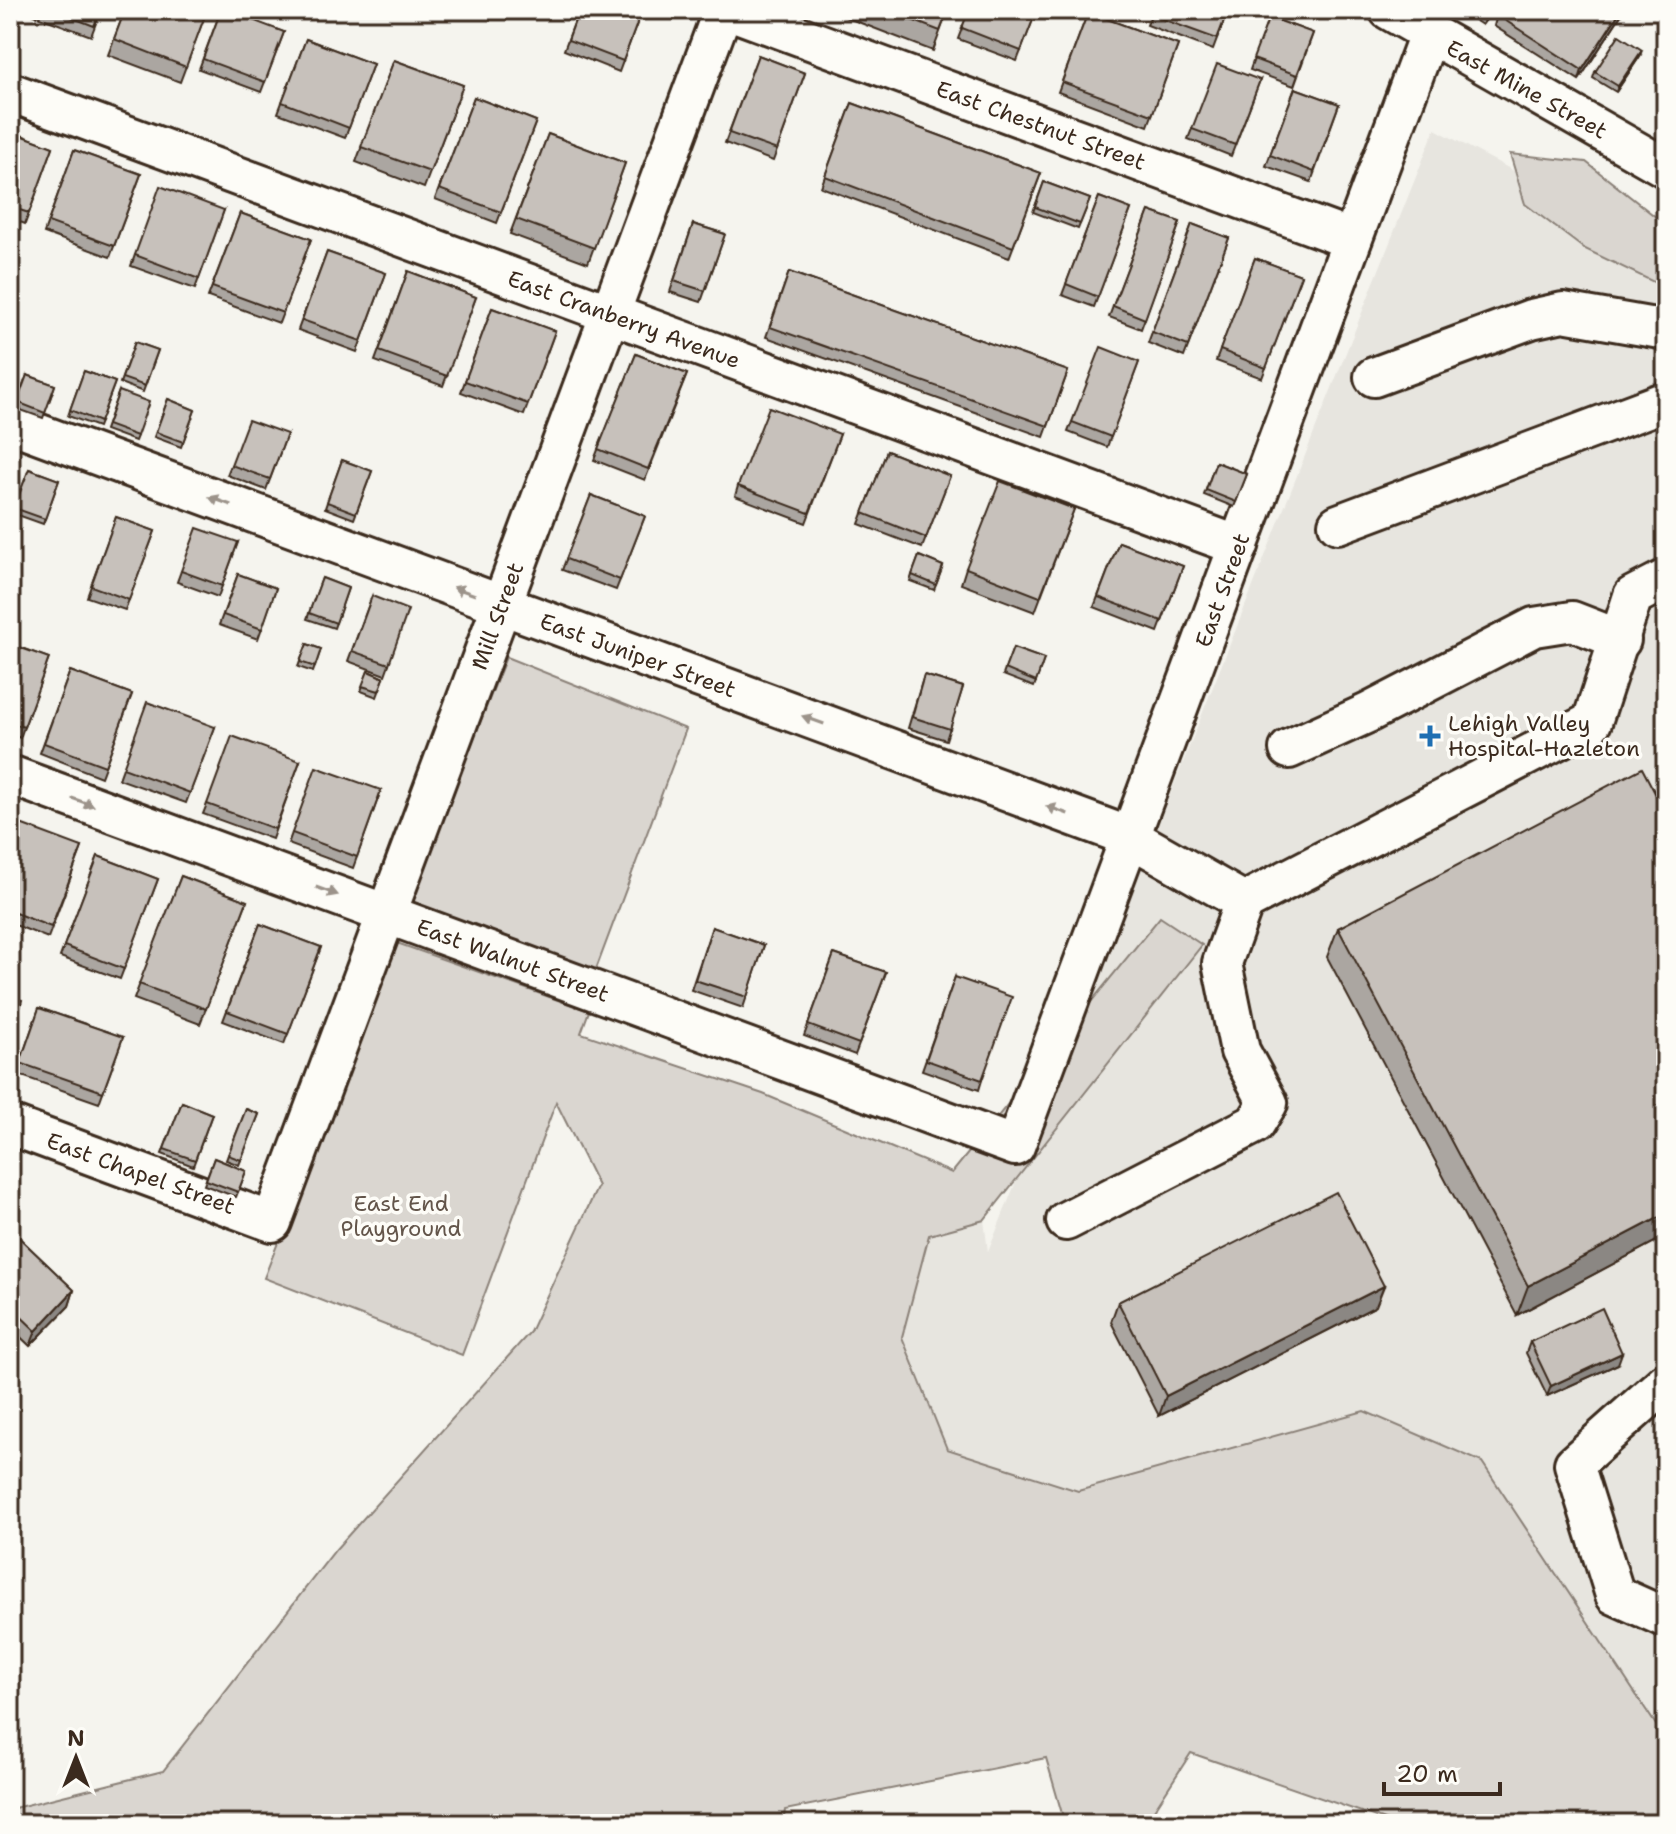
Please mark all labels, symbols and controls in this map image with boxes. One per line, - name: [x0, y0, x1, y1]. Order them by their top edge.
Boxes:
- street label: East Mine Street: [1441, 33, 1612, 146]
- street label: East Chestnut Street: [932, 74, 1149, 177]
- street label: East Cranberry Avenue: [504, 264, 744, 375]
- one-way arrow: [208, 494, 232, 506]
- street label: East Street: [1188, 529, 1256, 651]
- street label: Mill Street: [465, 558, 530, 674]
- one-way arrow: [452, 584, 476, 597]
- street label: East Juniper Street: [536, 607, 740, 704]
- place label: Lehigh Valley Hospital-Hazleton: [1448, 709, 1640, 763]
- one-way arrow: [801, 713, 825, 725]
- marker: Lehigh Valley Hospital-Hazleton: [1419, 725, 1441, 747]
- one-way arrow: [71, 796, 95, 808]
- one-way arrow: [1045, 803, 1069, 815]
- one-way arrow: [315, 886, 339, 898]
- street label: East Walnut Street: [413, 912, 613, 1009]
- street label: East Chapel Street: [43, 1126, 239, 1221]
- park label: East End Playground: [341, 1189, 461, 1243]
- north arrow: [36, 1718, 116, 1798]
- text: N: [67, 1724, 85, 1753]
- scale bar: [1384, 1746, 1500, 1796]
- text: 20 m: [1396, 1758, 1458, 1790]

